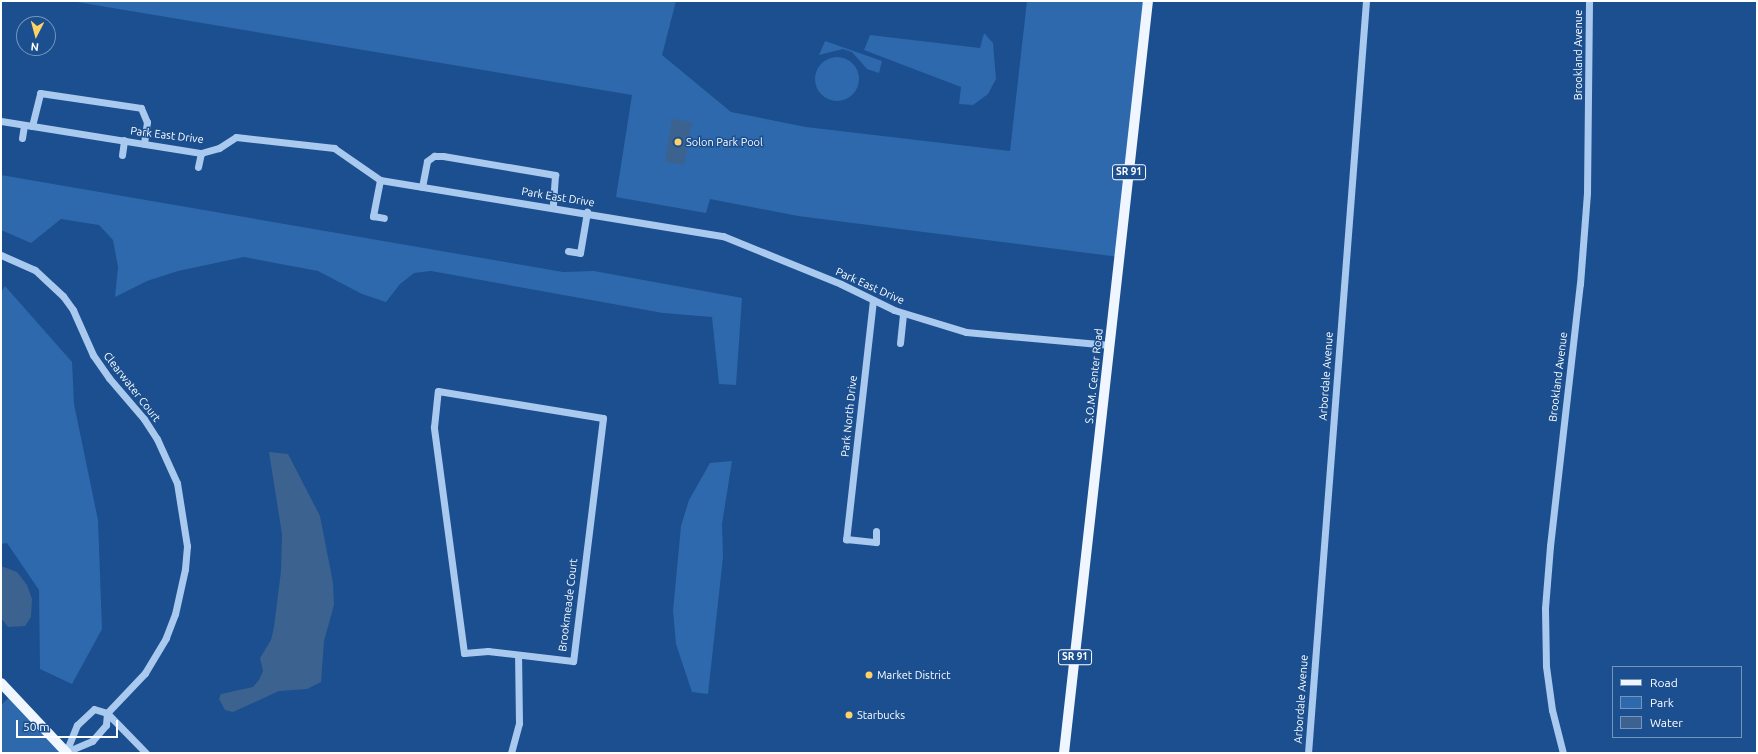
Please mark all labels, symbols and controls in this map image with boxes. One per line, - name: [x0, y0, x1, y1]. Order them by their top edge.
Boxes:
- street label: Brookland Avenue: [1571, 10, 1585, 100]
- north arrow: [16, 16, 56, 56]
- text: N: [30, 41, 40, 53]
- street label: Park East Drive: [130, 124, 204, 146]
- place label: Solon Park Pool: [686, 135, 763, 149]
- marker: Solon Park Pool: [673, 137, 683, 147]
- road number: SR 91: [1112, 164, 1146, 180]
- street label: Park East Drive: [521, 185, 595, 209]
- street label: Park East Drive: [834, 265, 906, 307]
- street label: S.O.M. Center Road: [1082, 328, 1106, 424]
- street label: Arbordale Avenue: [1316, 331, 1336, 421]
- street label: Brookland Avenue: [1546, 331, 1570, 423]
- street label: Clearwater Court: [101, 349, 163, 425]
- street label: Park North Drive: [838, 375, 860, 457]
- street label: Brookmeade Court: [556, 558, 580, 652]
- road number: SR 91: [1058, 649, 1092, 665]
- street label: Arbordale Avenue: [1291, 654, 1311, 744]
- legend: [1612, 666, 1742, 738]
- place label: Market District: [877, 668, 950, 682]
- marker: Market District: [864, 670, 874, 680]
- text: Road: [1650, 676, 1678, 689]
- text: Park: [1650, 696, 1674, 709]
- place label: Starbucks: [857, 708, 905, 722]
- marker: Starbucks: [844, 710, 854, 720]
- scale bar: [18, 712, 120, 738]
- text: Water: [1650, 716, 1683, 729]
- text: 50 m: [23, 720, 50, 733]

